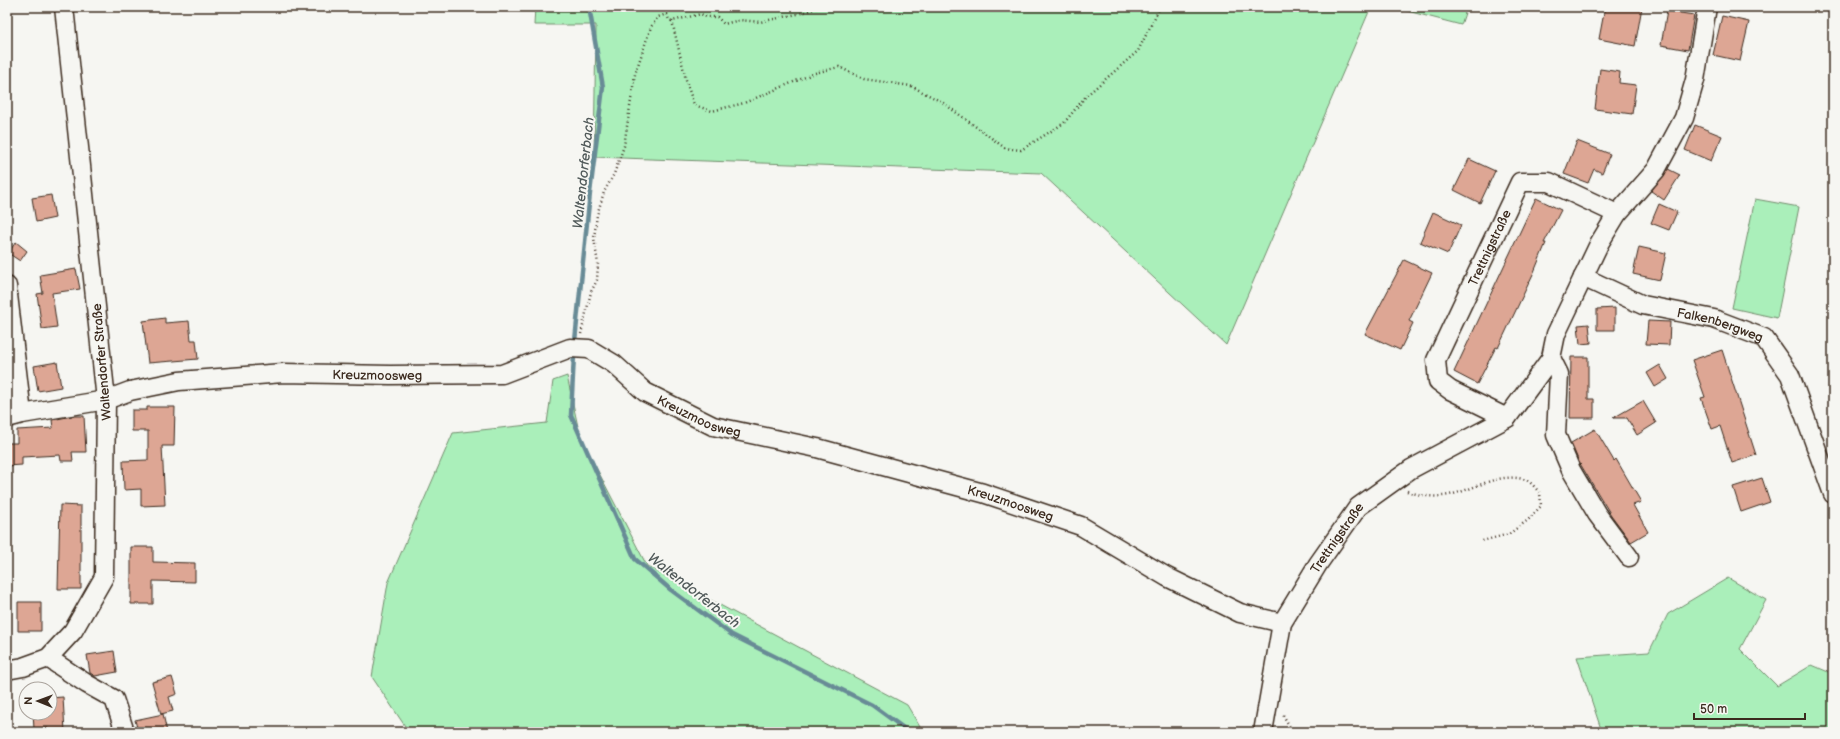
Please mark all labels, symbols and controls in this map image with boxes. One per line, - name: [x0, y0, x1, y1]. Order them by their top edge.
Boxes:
- water label: Waltendorferbach: [569, 116, 598, 230]
- street label: Trettnigstraße: [1465, 207, 1515, 289]
- street label: Waltendorfer Straße: [89, 302, 115, 421]
- street label: Falkenbergweg: [1675, 305, 1765, 346]
- street label: Kreuzmoosweg: [332, 367, 422, 384]
- street label: Kreuzmoosweg: [654, 392, 742, 441]
- street label: Kreuzmoosweg: [966, 482, 1056, 525]
- street label: Trettnigstraße: [1307, 500, 1368, 576]
- water label: Waltendorferbach: [644, 549, 743, 632]
- north arrow: [18, 681, 58, 721]
- scale bar: [1694, 695, 1805, 721]
- text: N: [22, 697, 35, 705]
- text: 50 m: [1700, 702, 1727, 717]

